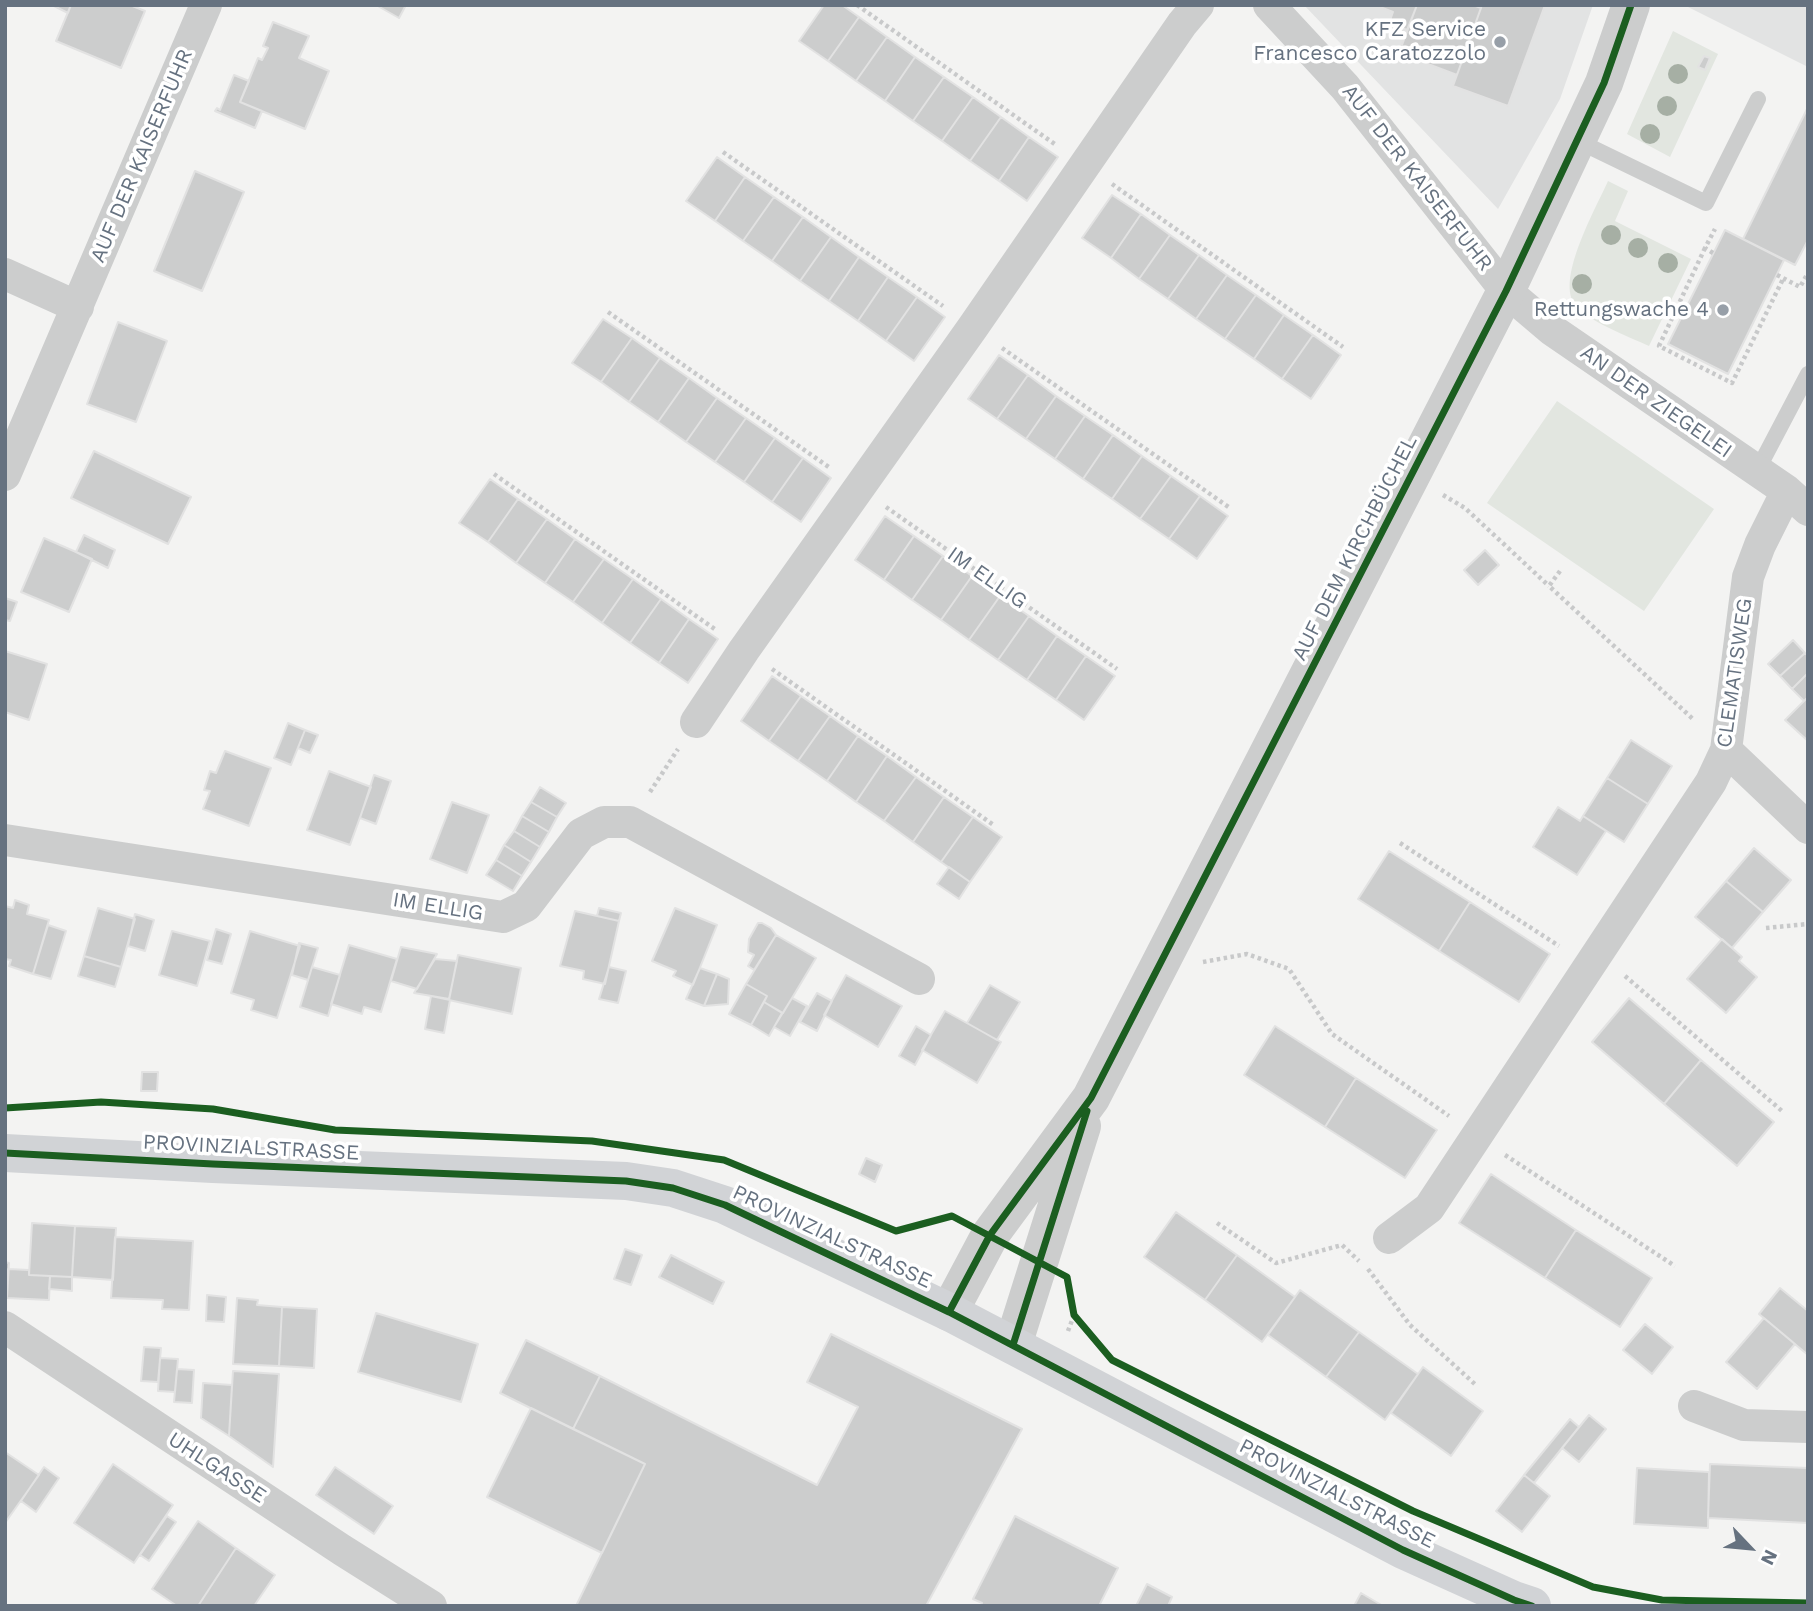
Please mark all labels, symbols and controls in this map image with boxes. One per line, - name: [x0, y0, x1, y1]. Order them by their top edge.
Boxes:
- place label: KFZ Service Francesco Caratozzolo: [1253, 17, 1486, 67]
- marker: KFZ Service Francesco Caratozzolo: [1492, 34, 1508, 50]
- street label: AUF DER KAISERFUHR: [86, 45, 198, 267]
- street label: AUF DER KAISERFUHR: [1336, 80, 1498, 276]
- place label: Rettungswache 4: [1534, 297, 1709, 323]
- marker: Rettungswache 4: [1715, 302, 1731, 318]
- street label: AN DER ZIEGELEI: [1575, 340, 1737, 464]
- street label: AUF DEM KIRCHBÜCHEL: [1287, 431, 1423, 665]
- street label: IM ELLIG: [942, 542, 1032, 614]
- street label: CLEMATISWEG: [1712, 596, 1758, 750]
- street label: IM ELLIG: [391, 887, 485, 927]
- street label: PROVINZIALSTRASSE: [142, 1130, 360, 1166]
- street label: PROVINZIALSTRASSE: [729, 1180, 935, 1294]
- street label: UHLGASSE: [163, 1427, 271, 1509]
- street label: PROVINZIALSTRASSE: [1235, 1434, 1439, 1554]
- north arrow: [1715, 1513, 1785, 1583]
- text: N: [1756, 1546, 1783, 1569]

